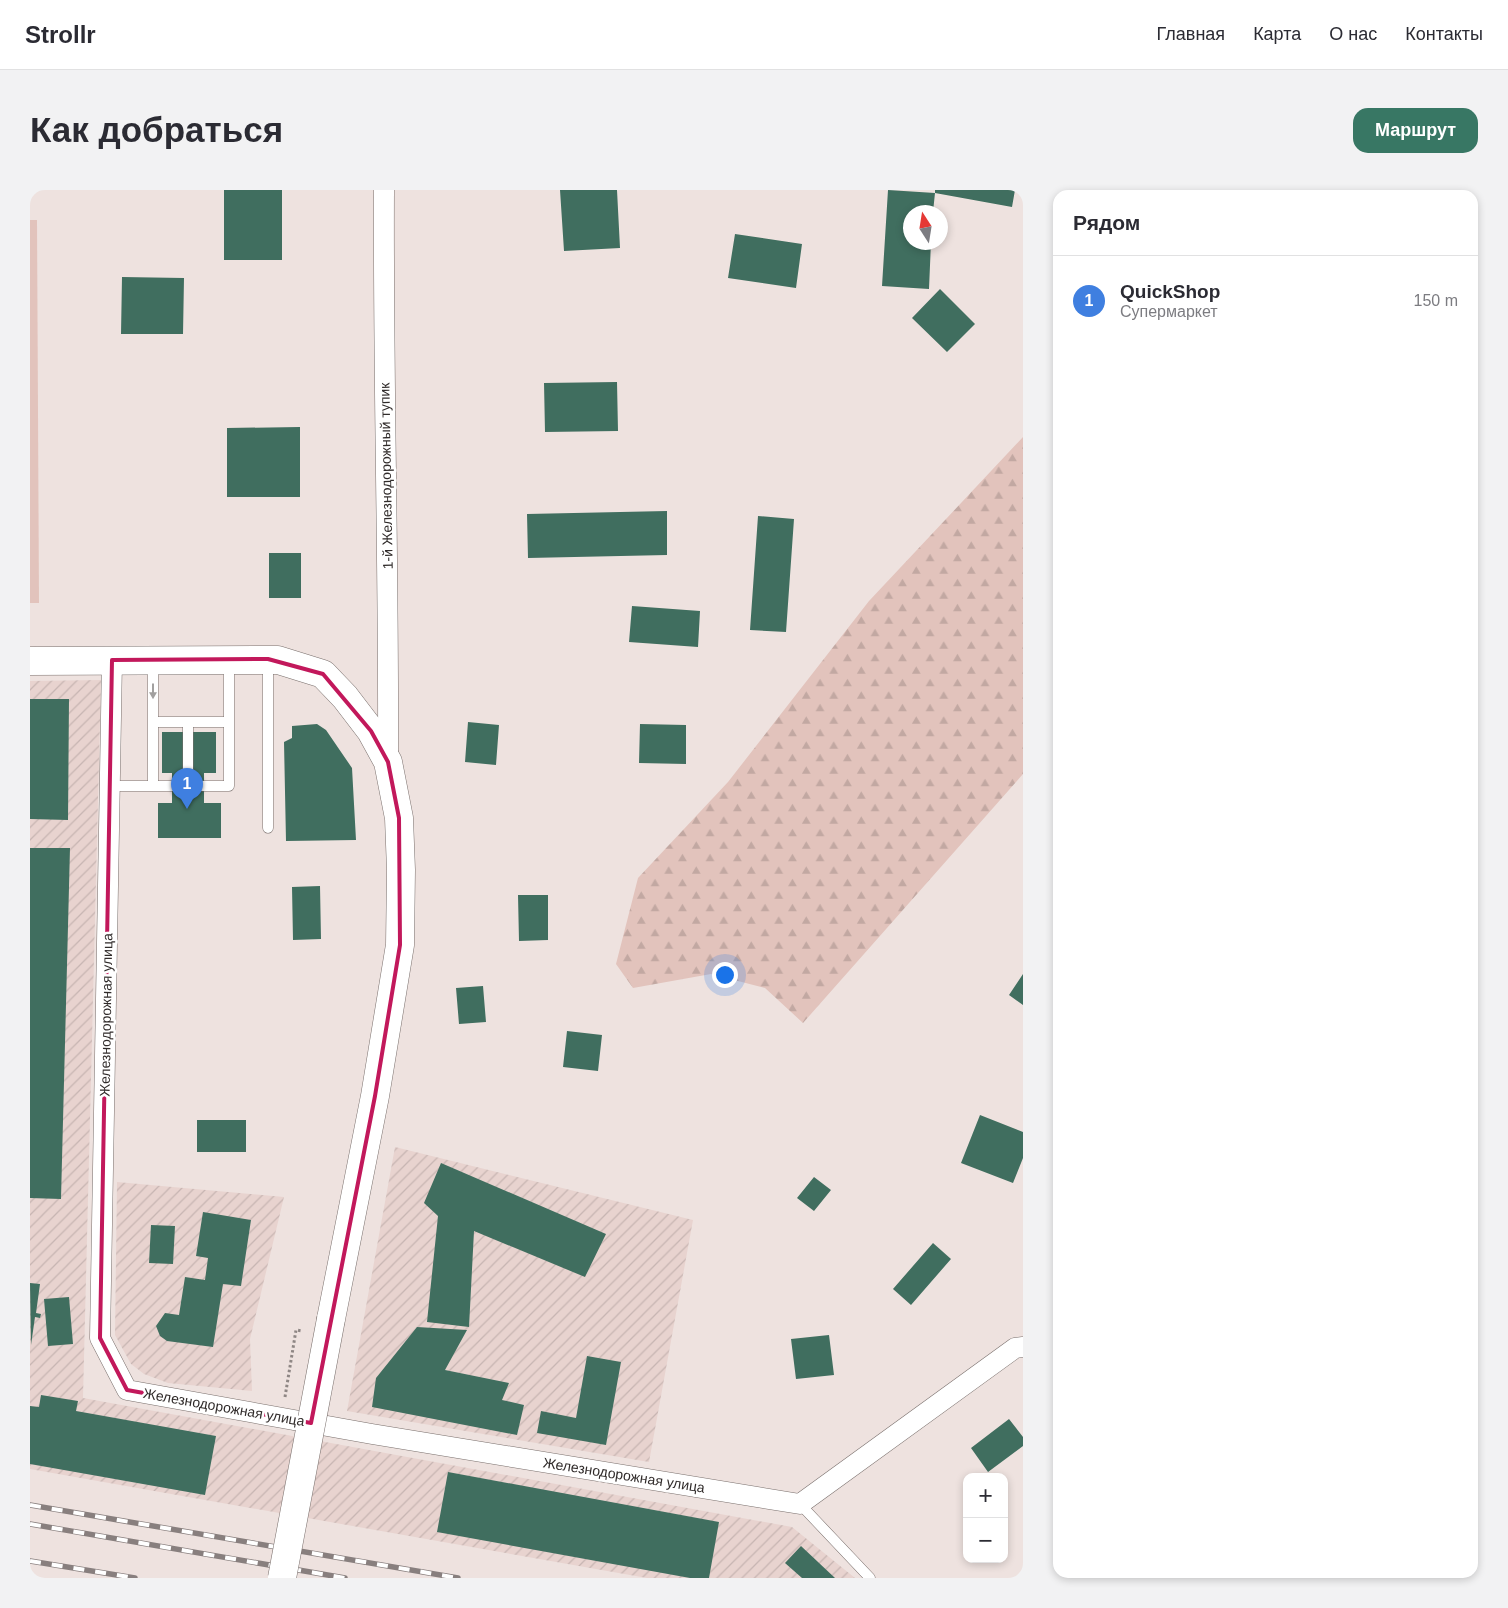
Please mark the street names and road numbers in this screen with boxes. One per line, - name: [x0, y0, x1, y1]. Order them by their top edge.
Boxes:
- street label: 1-й Железнодорожный тупик: [376, 382, 396, 570]
- street label: Железнодорожная улица: [97, 933, 115, 1097]
- street label: Железнодорожная улица: [142, 1385, 306, 1429]
- street label: Железнодорожная улица: [542, 1454, 706, 1496]

